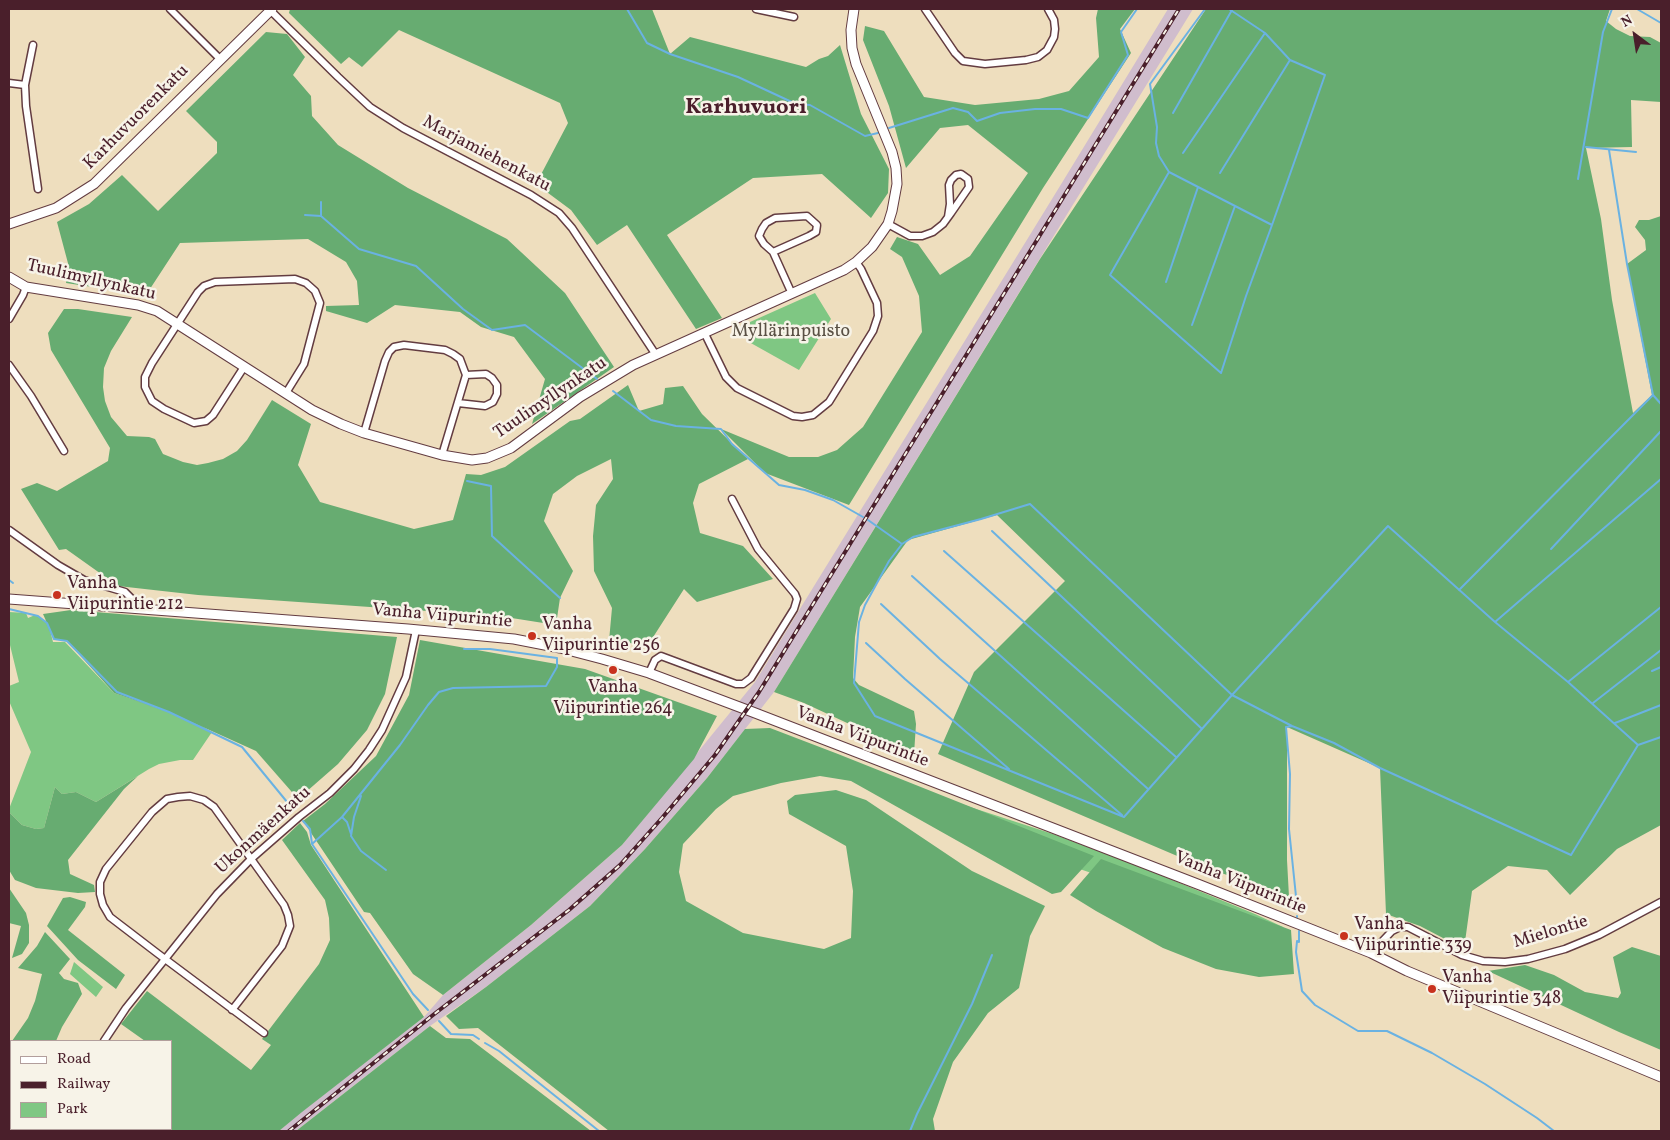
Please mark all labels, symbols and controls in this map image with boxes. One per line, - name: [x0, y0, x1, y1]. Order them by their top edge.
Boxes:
- north arrow: [1610, 10, 1660, 60]
- text: N: [1618, 11, 1636, 32]
- street label: Karhuvuorenkatu: [80, 61, 194, 175]
- district label: Karhuvuori: [685, 96, 807, 122]
- street label: Marjamiehenkatu: [418, 112, 554, 198]
- street label: Tuulimyllynkatu: [24, 256, 158, 306]
- park label: Myllärinpuisto: [732, 322, 850, 344]
- street label: Tuulimyllynkatu: [490, 353, 612, 445]
- place label: Vanha Viipurintie 212: [67, 574, 184, 616]
- marker: Vanha Viipurintie 212: [51, 589, 63, 601]
- street label: Vanha Viipurintie: [371, 600, 513, 634]
- place label: Vanha Viipurintie 256: [542, 615, 660, 658]
- marker: Vanha Viipurintie 256: [526, 630, 538, 642]
- marker: Vanha Viipurintie 264: [607, 664, 619, 676]
- place label: Vanha Viipurintie 264: [553, 678, 673, 721]
- street label: Vanha Viipurintie: [793, 703, 931, 773]
- street label: Ukonmäenkatu: [212, 782, 316, 880]
- street label: Vanha Viipurintie: [1171, 848, 1309, 920]
- street label: Mielontie: [1511, 911, 1591, 955]
- place label: Vanha Viipurintie 339: [1354, 915, 1472, 958]
- marker: Vanha Viipurintie 339: [1338, 930, 1350, 942]
- place label: Vanha Viipurintie 348: [1442, 968, 1561, 1011]
- marker: Vanha Viipurintie 348: [1426, 983, 1438, 995]
- legend: [10, 1040, 172, 1130]
- text: Road: [57, 1049, 91, 1070]
- text: Railway: [57, 1074, 110, 1095]
- text: Park: [57, 1099, 88, 1120]

